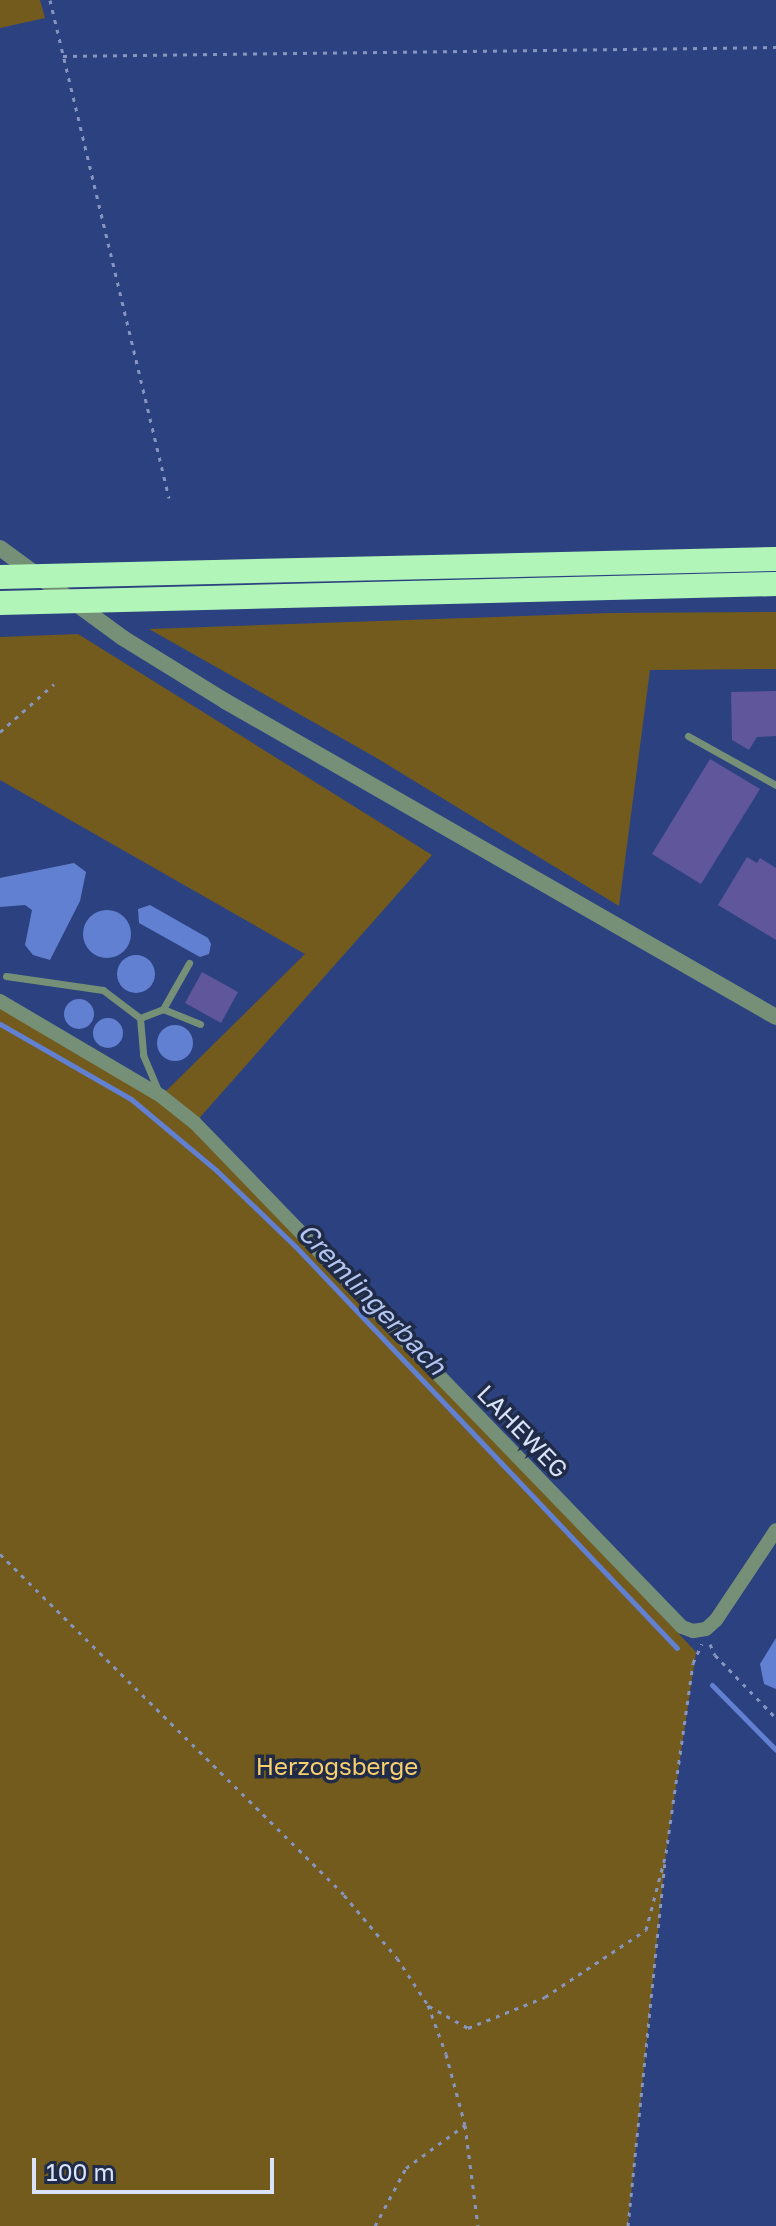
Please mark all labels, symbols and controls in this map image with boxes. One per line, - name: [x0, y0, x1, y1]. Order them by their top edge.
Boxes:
- water label: Cremlingerbach: [292, 1217, 452, 1381]
- street label: LAHEWEG: [472, 1379, 574, 1483]
- park label: Herzogsberge: [256, 1752, 418, 1780]
- scale bar: [36, 2142, 278, 2192]
- text: 100 m: [46, 2157, 115, 2186]

